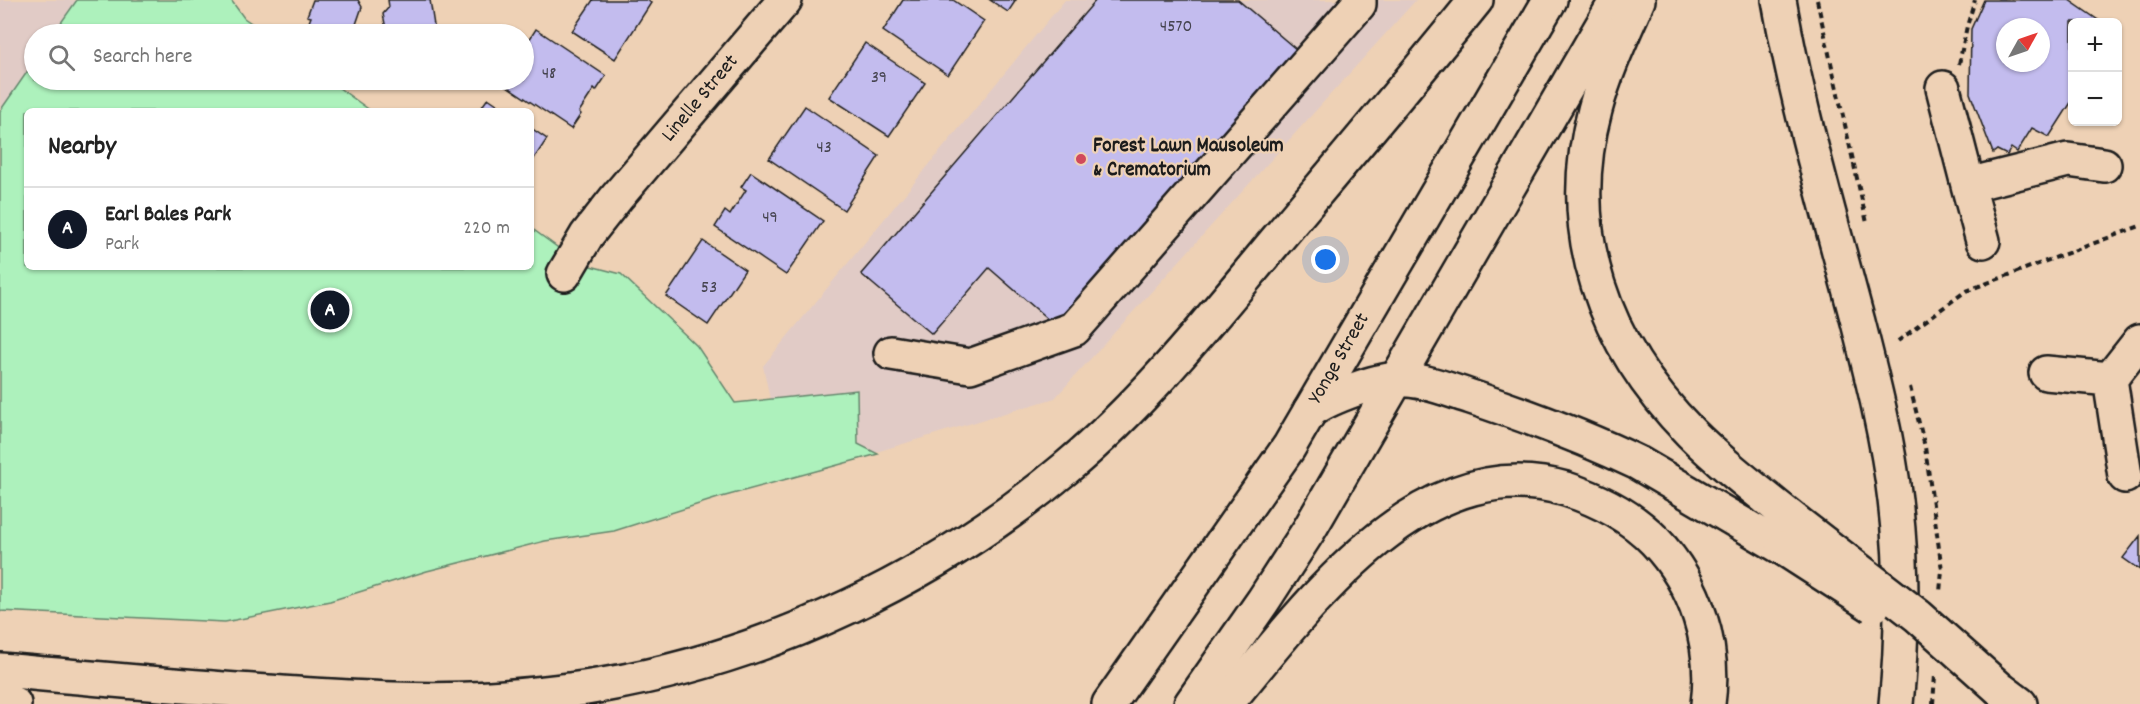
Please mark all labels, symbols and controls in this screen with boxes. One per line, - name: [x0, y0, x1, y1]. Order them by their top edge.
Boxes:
- house number: 4570: [1160, 15, 1192, 40]
- north arrow: [1996, 18, 2050, 72]
- map controls: [2068, 18, 2122, 126]
- button: +: [2068, 18, 2122, 72]
- search box: [24, 24, 534, 90]
- icon: search: [45, 41, 78, 74]
- text: Search here: [93, 42, 192, 73]
- street label: Linelle Street: [655, 48, 747, 149]
- house number: 48: [542, 62, 556, 87]
- house number: 39: [871, 66, 887, 91]
- button: −: [2068, 72, 2122, 126]
- text: Nearby: [48, 129, 116, 166]
- place label: Forest Lawn Mausoleum & Crematorium: [1093, 132, 1284, 186]
- house number: 43: [816, 136, 832, 161]
- marker: Forest Lawn Mausoleum & Crematorium: [1074, 152, 1088, 166]
- text: Earl Bales Park: [105, 200, 231, 231]
- house number: 49: [762, 206, 778, 231]
- text: A: [62, 215, 73, 243]
- text: 220 m: [463, 215, 510, 243]
- text: Park: [105, 231, 139, 259]
- your location: [1311, 245, 1340, 274]
- house number: 53: [701, 276, 717, 301]
- pin: A: [310, 288, 350, 332]
- street label: Yonge Street: [1302, 308, 1378, 410]

